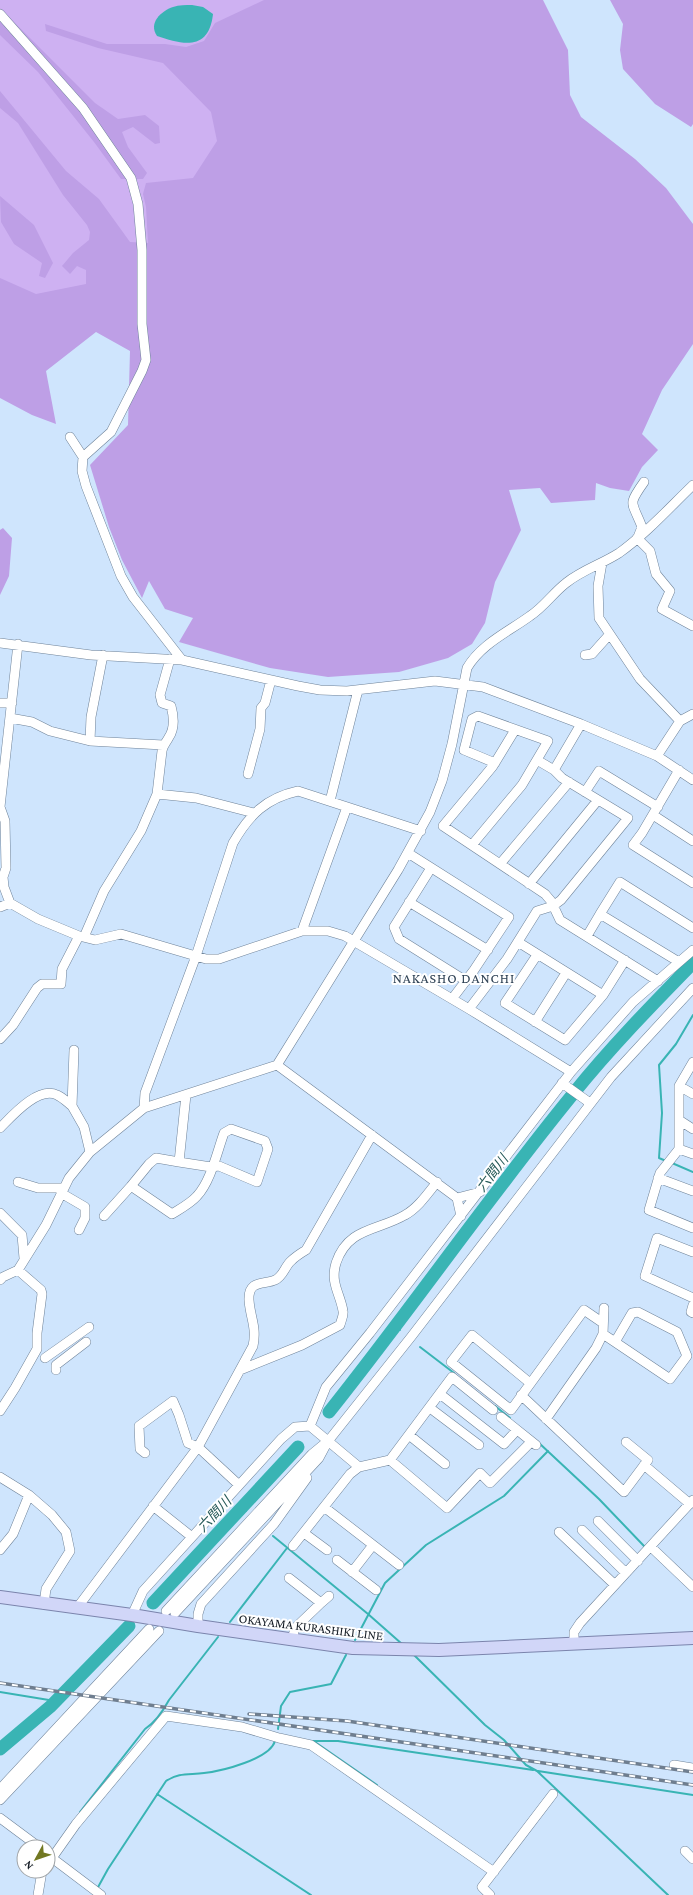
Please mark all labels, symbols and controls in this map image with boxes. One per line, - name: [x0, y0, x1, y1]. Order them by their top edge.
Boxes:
- district label: NAKASHO DANCHI: [393, 970, 515, 986]
- water label: 六間川: [473, 1150, 512, 1195]
- water label: 六間川: [194, 1492, 236, 1535]
- street label: OKAYAMA KURASHIKI LINE: [238, 1611, 384, 1643]
- north arrow: [16, 1839, 56, 1879]
- text: N: [21, 1858, 35, 1872]

